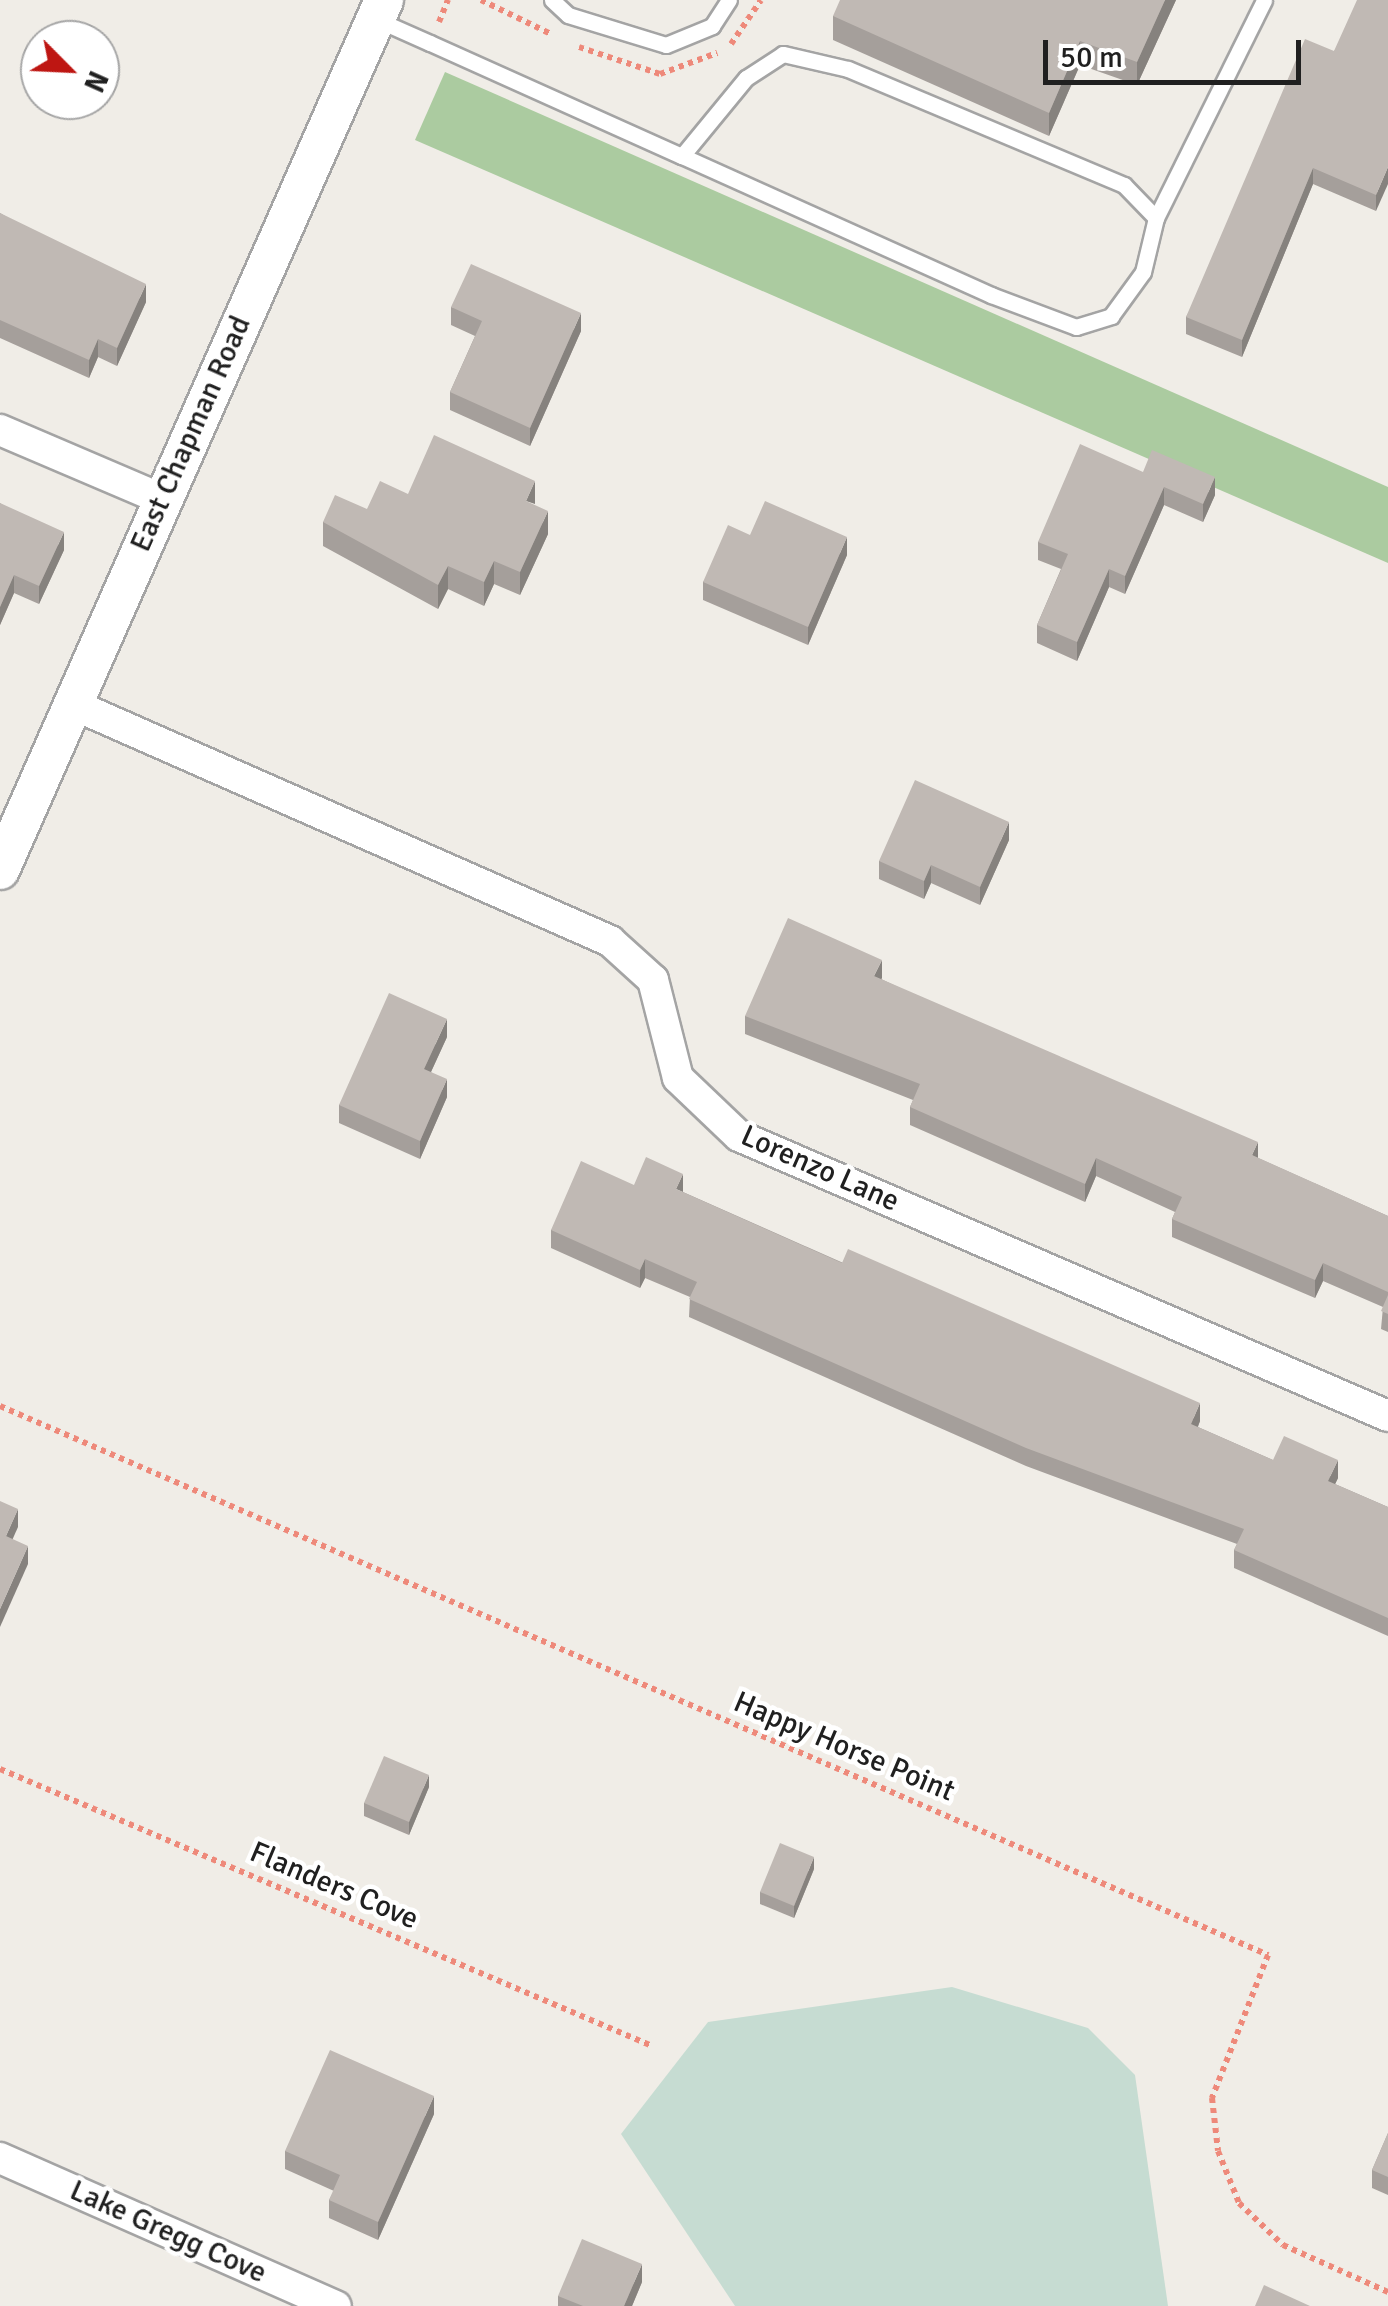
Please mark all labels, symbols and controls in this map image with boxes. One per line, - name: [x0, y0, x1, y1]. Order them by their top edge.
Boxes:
- north arrow: [20, 20, 120, 120]
- scale bar: [1048, 20, 1306, 82]
- text: 50 m: [1060, 39, 1123, 76]
- text: N: [76, 66, 115, 97]
- street label: East Chapman Road: [123, 311, 259, 557]
- street label: Lorenzo Lane: [735, 1118, 905, 1220]
- street label: Happy Horse Point: [728, 1684, 960, 1810]
- street label: Flanders Cove: [244, 1834, 424, 1938]
- street label: Lake Gregg Cove: [64, 2173, 272, 2291]

